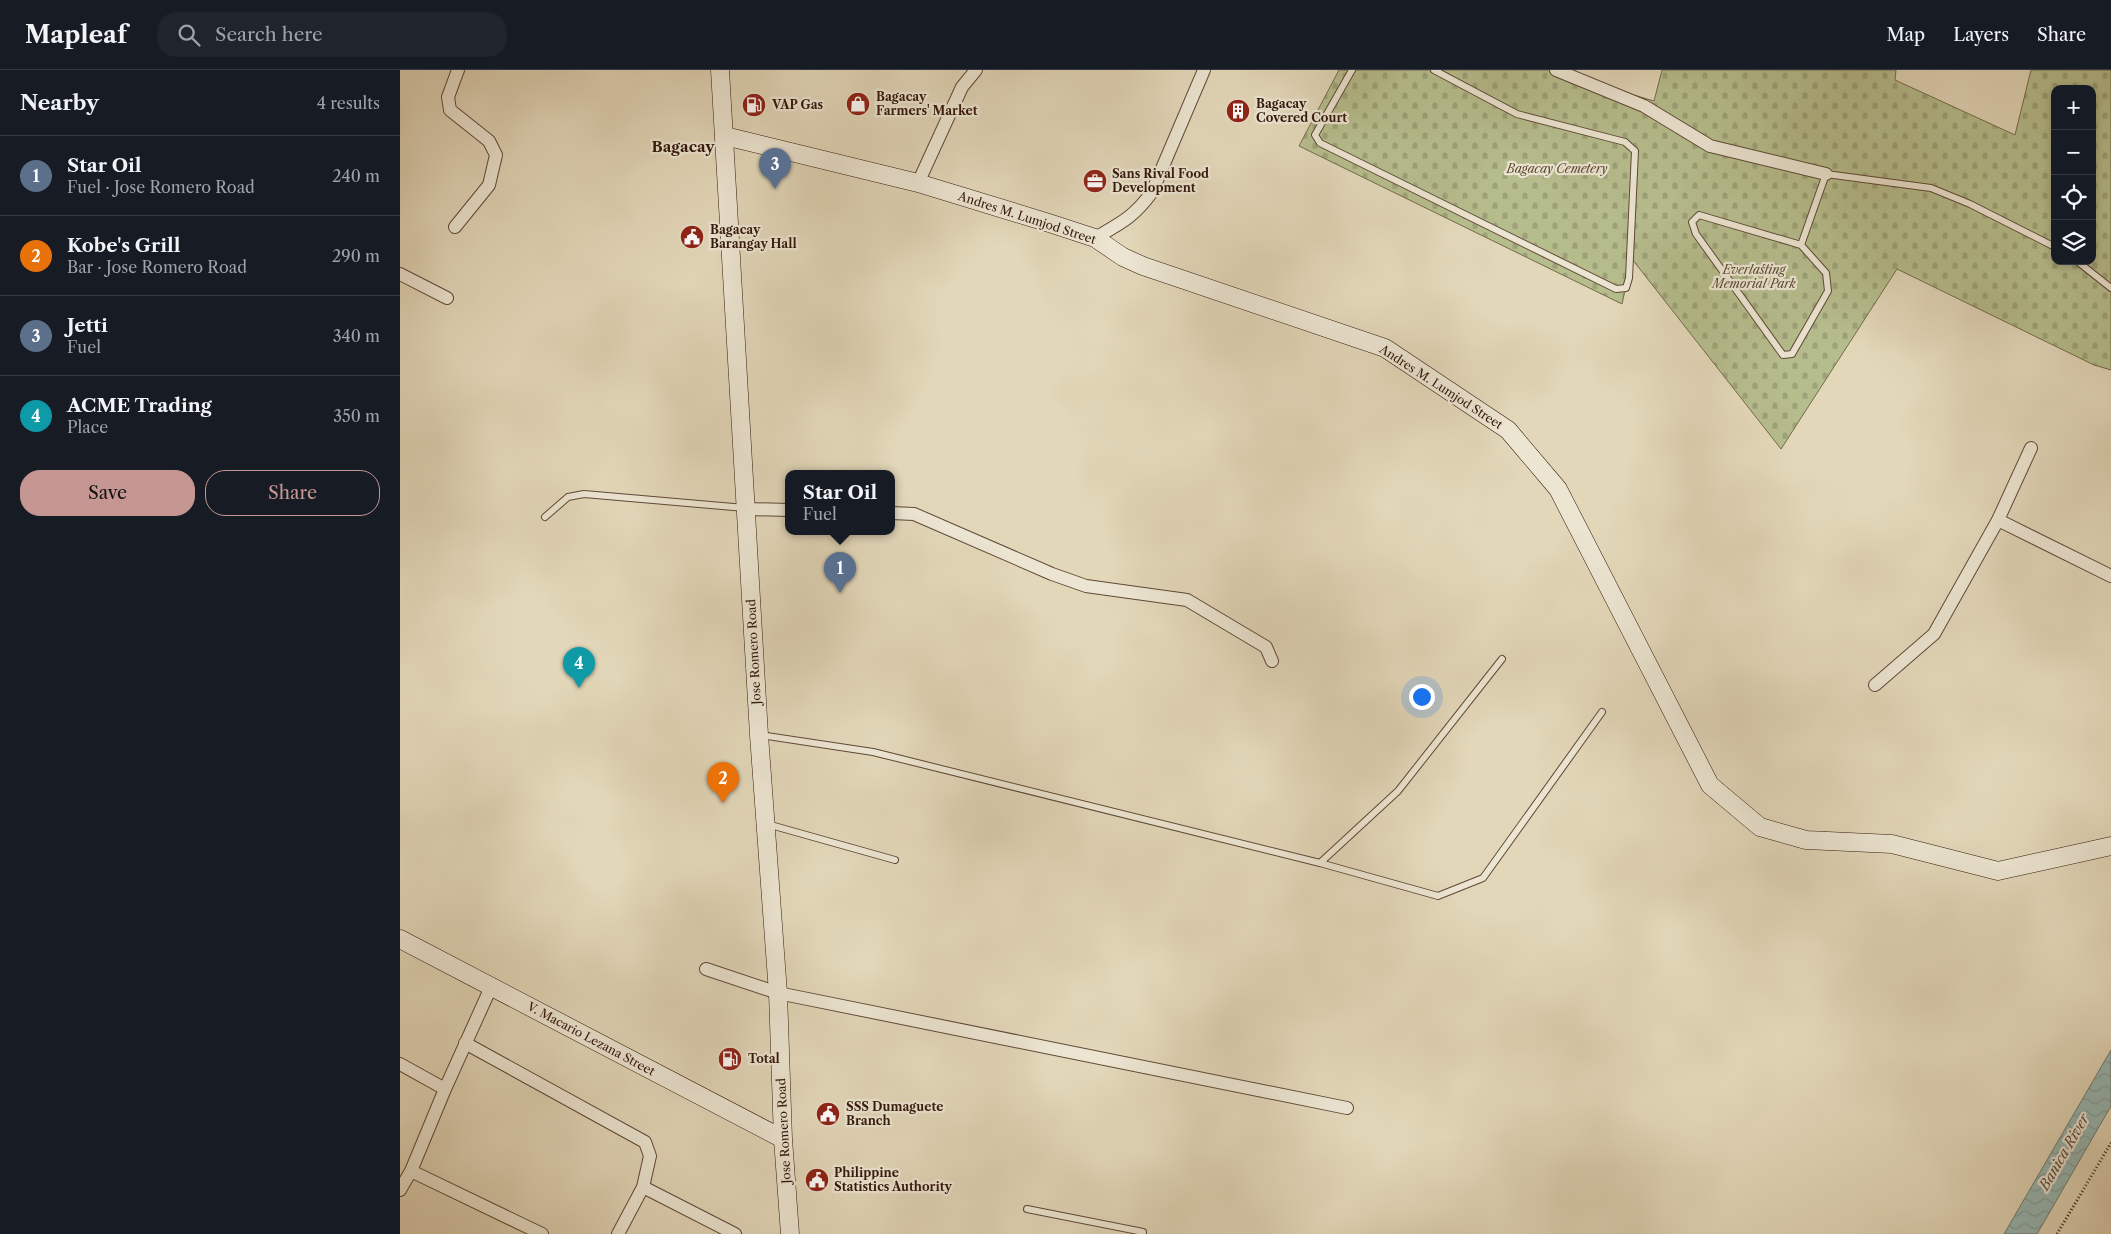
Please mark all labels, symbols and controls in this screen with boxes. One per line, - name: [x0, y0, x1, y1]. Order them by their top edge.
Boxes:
- search box: [157, 12, 507, 57]
- text: Mapleaf: [25, 20, 127, 49]
- icon: search: [175, 21, 203, 49]
- text: Search here: [215, 23, 323, 46]
- text: Map: [1887, 24, 1925, 46]
- text: Layers: [1953, 24, 2009, 46]
- text: Share: [2037, 24, 2086, 46]
- map controls: [2051, 85, 2096, 265]
- button: +: [2051, 85, 2096, 130]
- place label: Bagacay Farmers' Market: [876, 89, 978, 118]
- text: Nearby: [20, 90, 99, 115]
- shop icon: Bagacay Farmers' Market: [845, 91, 871, 117]
- fuel station icon: VAP Gas: [741, 92, 767, 118]
- text: 4 results: [317, 93, 380, 113]
- place label: Bagacay Covered Court: [1256, 96, 1347, 125]
- place label: VAP Gas: [771, 97, 824, 112]
- building icon: Bagacay Covered Court: [1225, 98, 1251, 124]
- button: −: [2051, 130, 2096, 175]
- district label: Bagacay: [652, 137, 715, 156]
- pin: 3: [759, 148, 791, 189]
- text: Star Oil: [67, 154, 141, 177]
- park label: Bagacay Cemetery: [1505, 161, 1608, 176]
- text: 1: [32, 166, 40, 186]
- text: 240 m: [332, 166, 380, 186]
- place label: Sans Rival Food Development: [1112, 166, 1209, 195]
- office icon: Sans Rival Food Development: [1082, 168, 1108, 194]
- button: locate: [2051, 175, 2096, 220]
- text: Fuel · Jose Romero Road: [67, 177, 255, 197]
- street label: Andres M. Lumjod Street: [955, 188, 1099, 247]
- button: layers: [2051, 220, 2096, 265]
- place label: Bagacay Barangay Hall: [710, 222, 797, 251]
- public building icon: Bagacay Barangay Hall: [679, 224, 705, 250]
- text: Kobe's Grill: [67, 234, 180, 257]
- text: 2: [31, 246, 41, 266]
- text: 290 m: [332, 246, 380, 266]
- text: Bar · Jose Romero Road: [67, 257, 247, 277]
- park label: Everlasting Memorial Park: [1710, 262, 1797, 291]
- text: Jetti: [67, 314, 108, 337]
- text: 3: [31, 326, 41, 346]
- text: 340 m: [333, 326, 380, 346]
- text: Fuel: [67, 337, 101, 357]
- street label: Andres M. Lumjod Street: [1376, 341, 1506, 432]
- text: ACME Trading: [67, 394, 212, 417]
- text: 4: [31, 406, 41, 426]
- text: 350 m: [333, 406, 380, 426]
- text: Place: [67, 417, 108, 437]
- button: Save: [20, 470, 195, 516]
- button: Share: [205, 470, 380, 516]
- popup: [785, 470, 895, 535]
- text: Star Oil: [803, 481, 877, 504]
- text: Fuel: [803, 504, 837, 524]
- pin: 1: [824, 552, 856, 593]
- street label: Jose Romero Road: [743, 598, 764, 707]
- pin: 4: [563, 647, 595, 688]
- your location: [1409, 684, 1435, 710]
- pin: 2: [707, 762, 739, 803]
- street label: V. Macario Lezana Street: [524, 998, 658, 1079]
- fuel station icon: Total: [717, 1046, 743, 1072]
- place label: Total: [748, 1051, 780, 1066]
- street label: Jose Romero Road: [773, 1077, 794, 1186]
- place label: SSS Dumaguete Branch: [846, 1099, 943, 1128]
- public building icon: SSS Dumaguete Branch: [815, 1101, 841, 1127]
- water label: Banica River: [2034, 1109, 2094, 1194]
- place label: Philippine Statistics Authority: [834, 1165, 953, 1194]
- public building icon: Philippine Statistics Authority: [804, 1167, 830, 1193]

